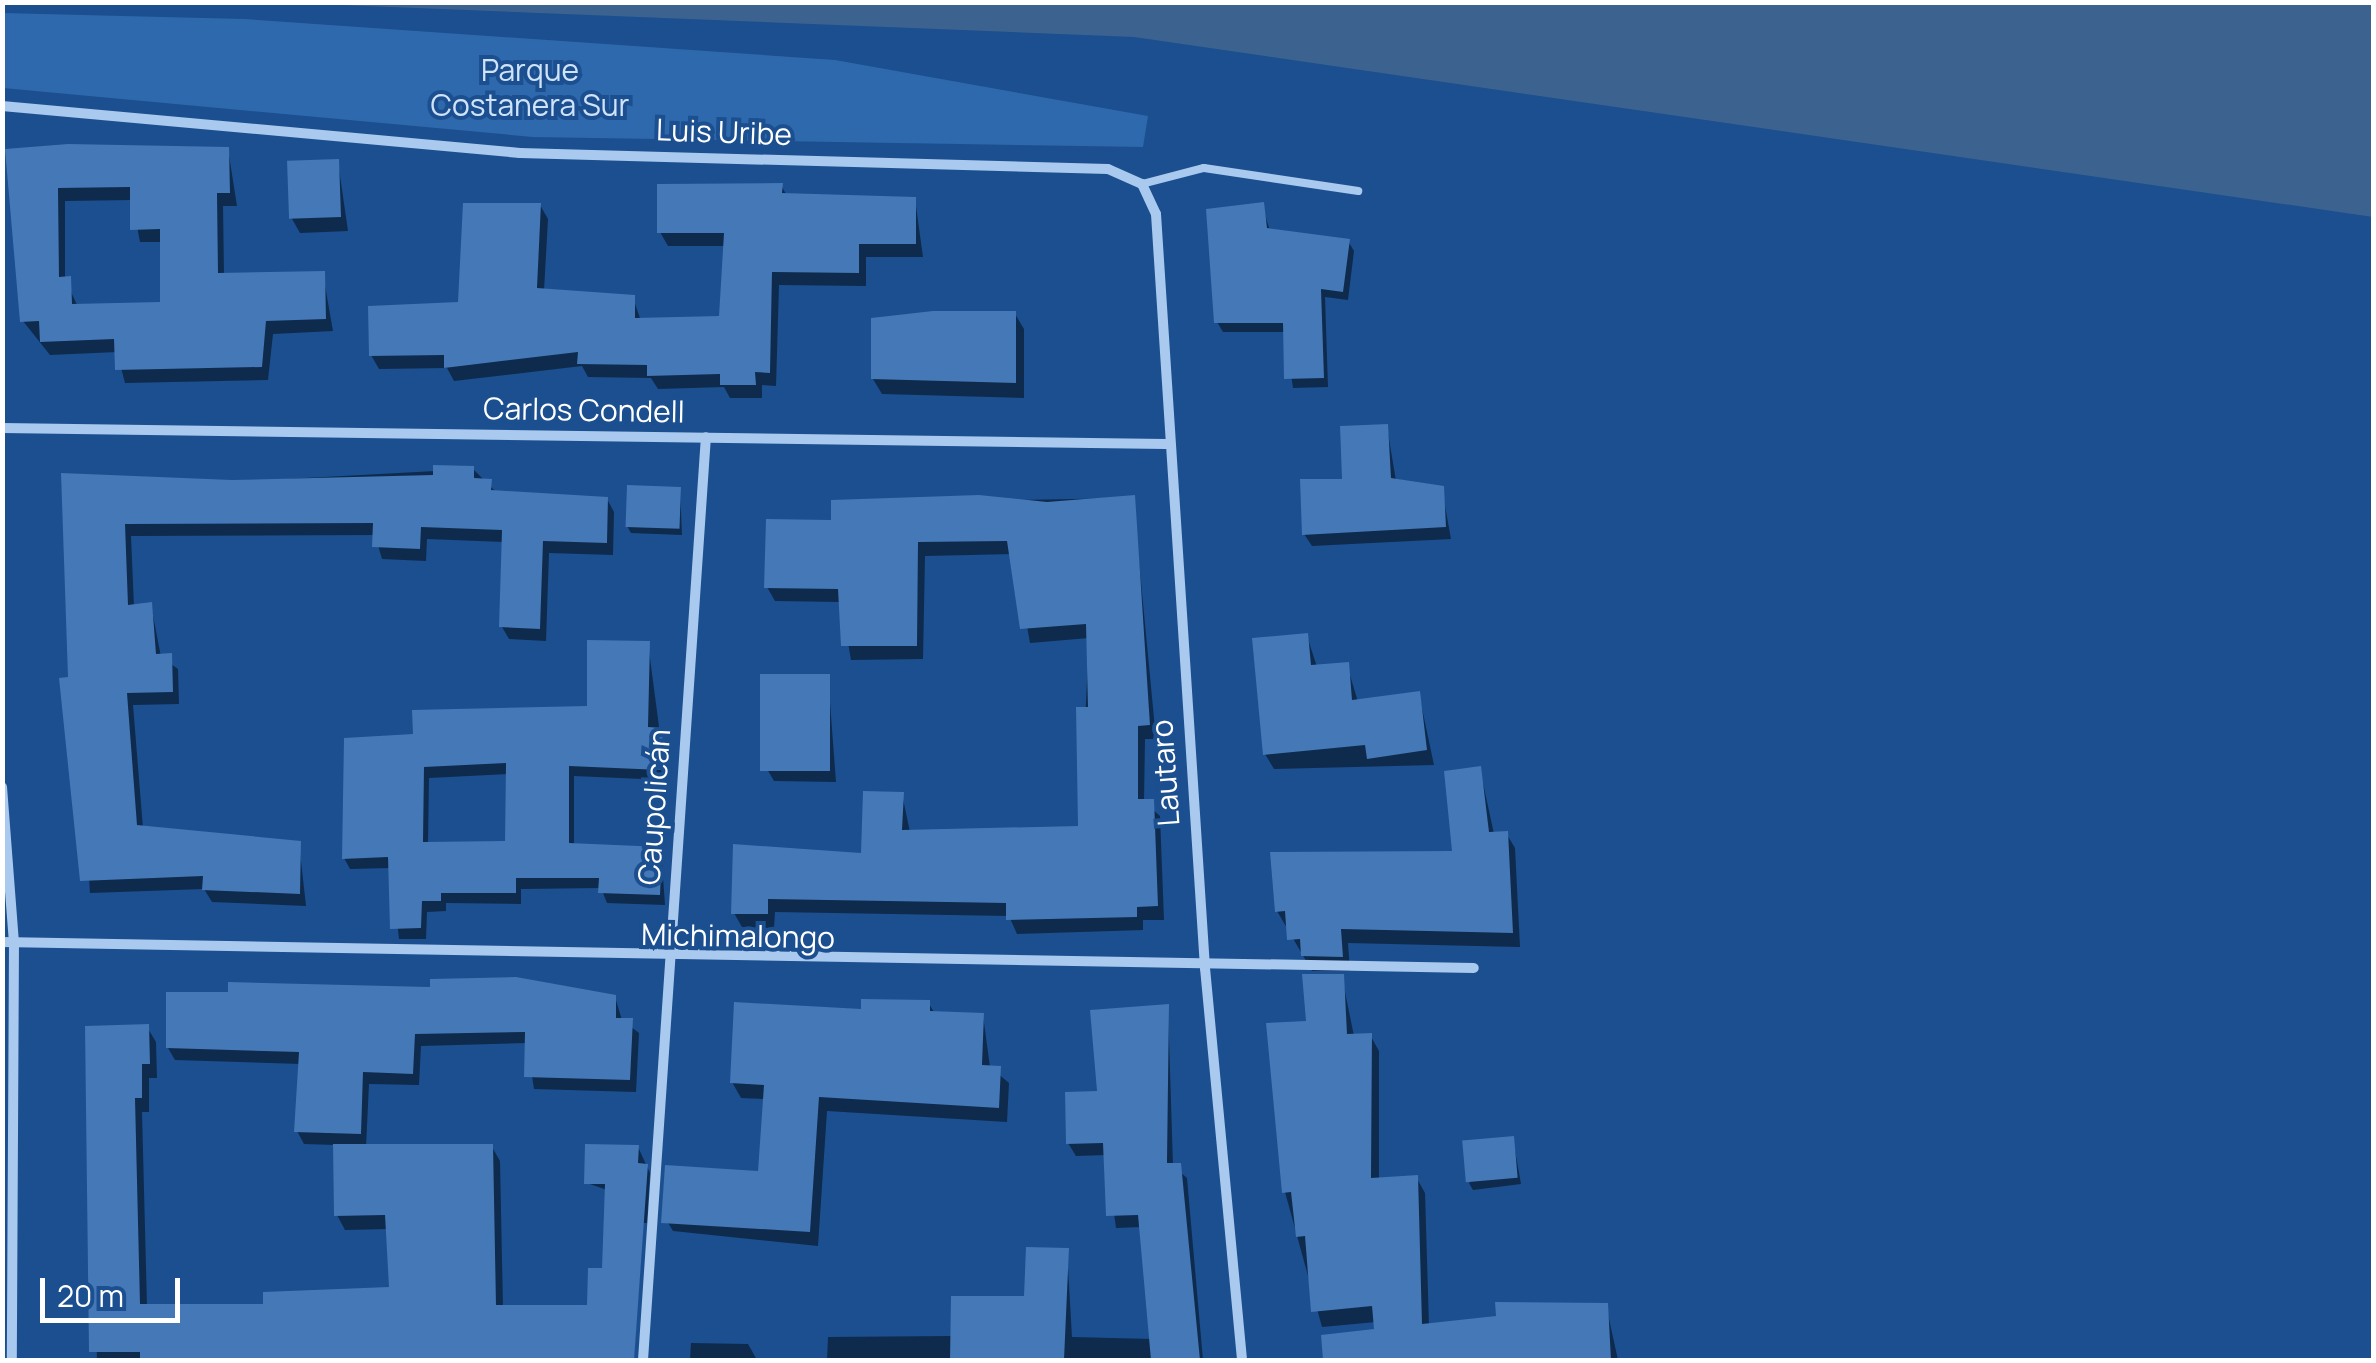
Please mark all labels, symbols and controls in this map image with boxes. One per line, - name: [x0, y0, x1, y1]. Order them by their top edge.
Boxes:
- park label: Parque Costanera Sur: [431, 52, 629, 122]
- street label: Luis Uribe: [655, 112, 793, 152]
- street label: Carlos Condell: [483, 390, 685, 430]
- street label: Lautaro: [1143, 719, 1187, 827]
- street label: Caupolicán: [631, 728, 677, 886]
- street label: Michimalongo: [641, 916, 835, 956]
- scale bar: [45, 1258, 185, 1320]
- text: 20 m: [57, 1275, 124, 1316]

